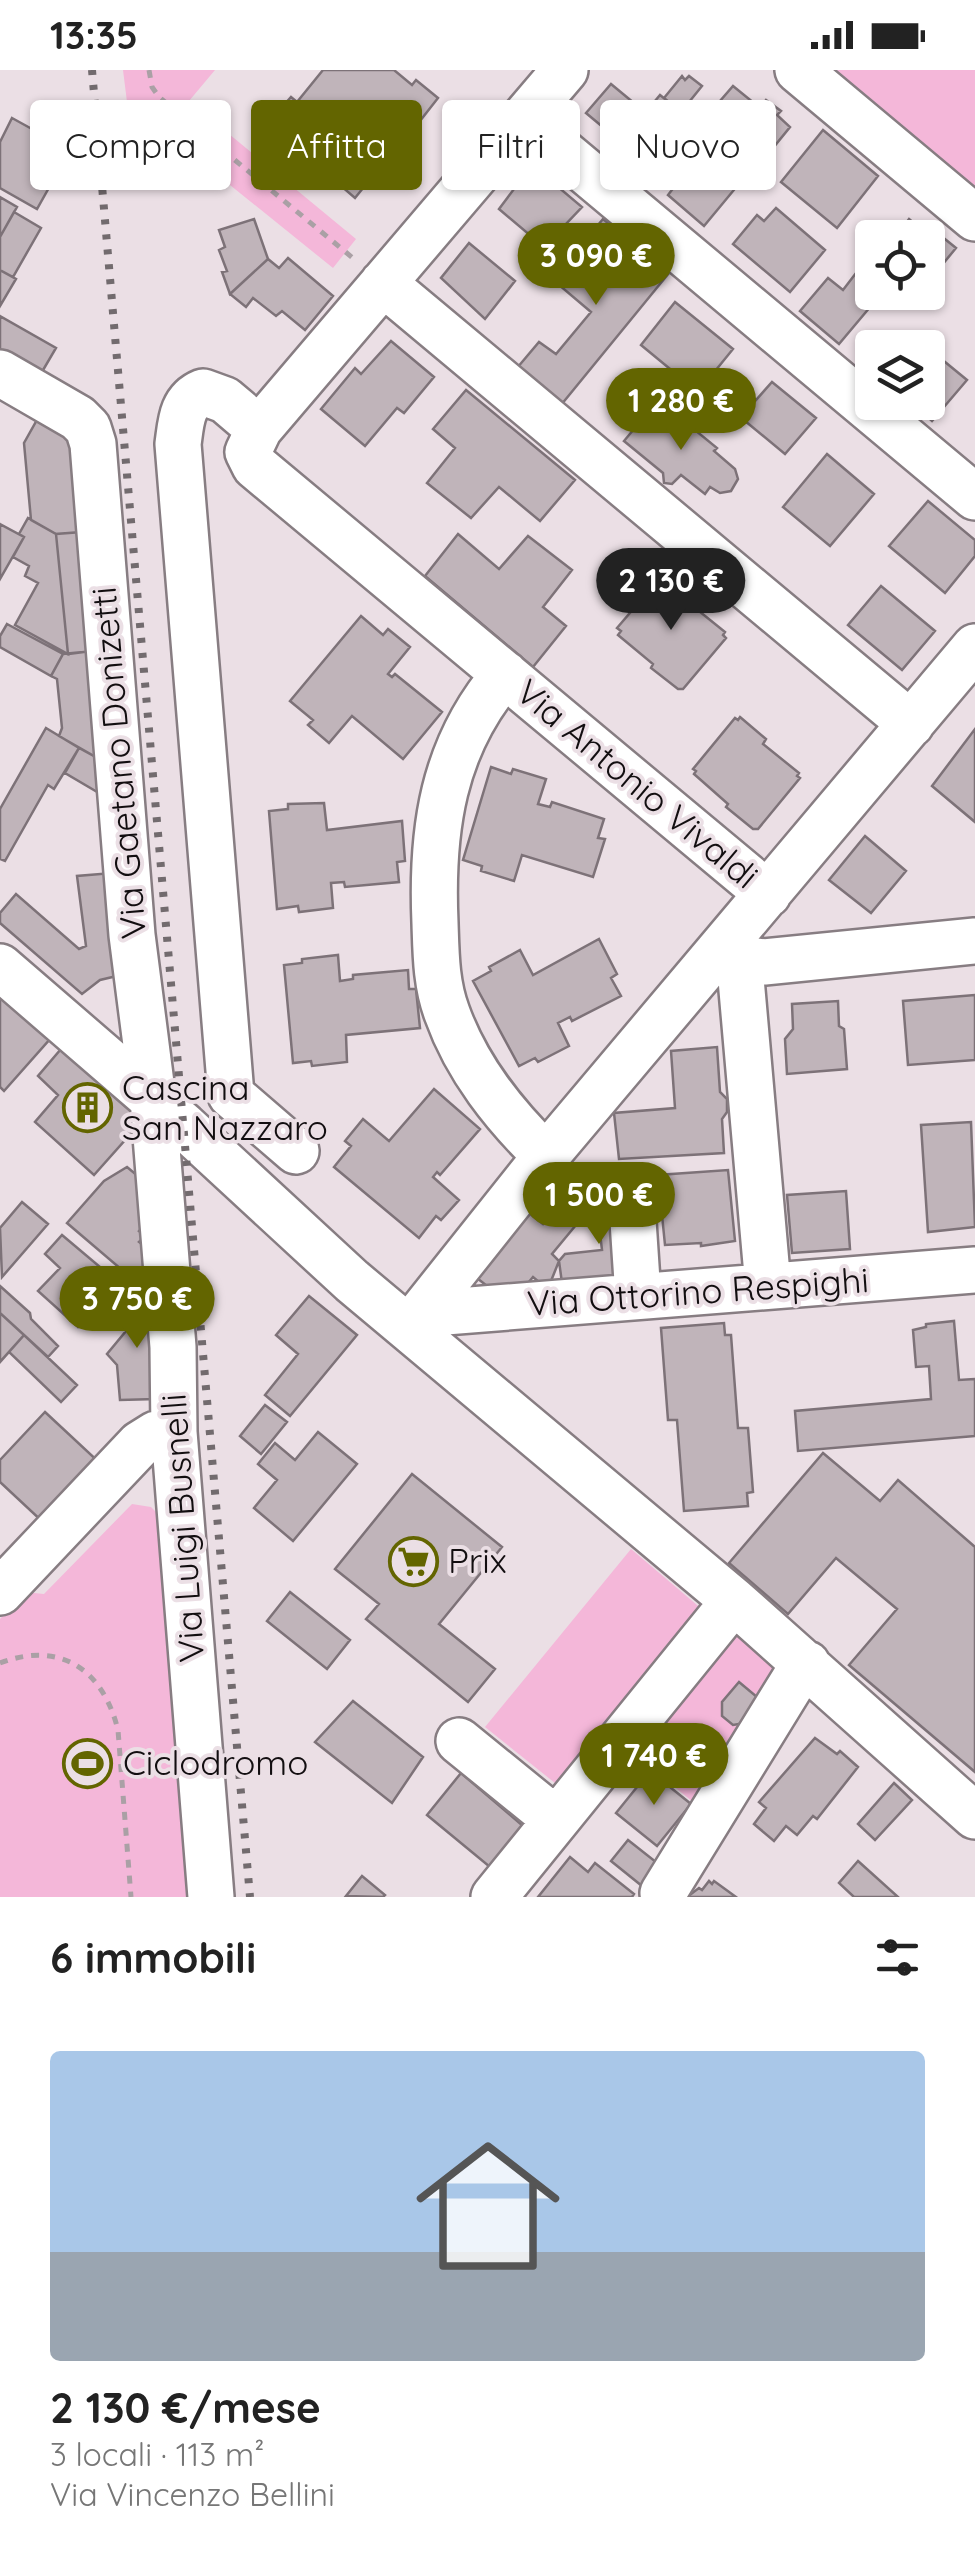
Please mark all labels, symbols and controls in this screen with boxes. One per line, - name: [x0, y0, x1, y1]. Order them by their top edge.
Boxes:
- text: 13:35: [50, 11, 138, 59]
- chip: Compra: [30, 100, 231, 190]
- chip: Affitta: [251, 100, 422, 190]
- chip: Filtri: [442, 100, 580, 190]
- chip: Nuovo: [600, 100, 776, 190]
- map controls: [855, 220, 945, 420]
- button: locate: [855, 220, 945, 310]
- pin: 3 090 €: [504, 223, 688, 308]
- text: 3 090 €: [540, 235, 652, 275]
- button: layers: [855, 330, 945, 420]
- pin: 1 280 €: [589, 368, 773, 453]
- text: 1 280 €: [628, 380, 734, 420]
- pin: 2 130 €: [579, 548, 763, 633]
- text: 2 130 €: [618, 560, 724, 600]
- street label: Via Gaetano Donizetti: [81, 585, 155, 941]
- street label: Via Antonio Vivaldi: [508, 669, 768, 897]
- place label: Cascina San Nazzaro: [122, 1065, 328, 1149]
- building icon: Cascina San Nazzaro: [61, 1082, 113, 1134]
- pin: 1 500 €: [507, 1162, 691, 1247]
- text: 1 500 €: [545, 1174, 653, 1214]
- street label: Via Ottorino Respighi: [526, 1257, 870, 1325]
- pin: 3 750 €: [45, 1266, 229, 1351]
- text: 3 750 €: [82, 1278, 192, 1318]
- street label: Via Luigi Busnelli: [151, 1392, 213, 1664]
- supermarket icon: Prix: [387, 1535, 439, 1587]
- place label: Prix: [448, 1538, 507, 1582]
- pin: 1 740 €: [562, 1723, 746, 1808]
- text: 1 740 €: [601, 1735, 707, 1775]
- sports icon: Ciclodromo: [62, 1737, 114, 1789]
- place label: Ciclodromo: [123, 1740, 308, 1784]
- icon: filters: [870, 1930, 925, 1985]
- text: 6 immobili: [50, 1931, 256, 1984]
- icon: home: [398, 2116, 578, 2296]
- text: 2 130 €/mese: [50, 2381, 321, 2434]
- text: 3 locali · 113 m²: [50, 2434, 264, 2474]
- text: Via Vincenzo Bellini: [50, 2474, 335, 2514]

